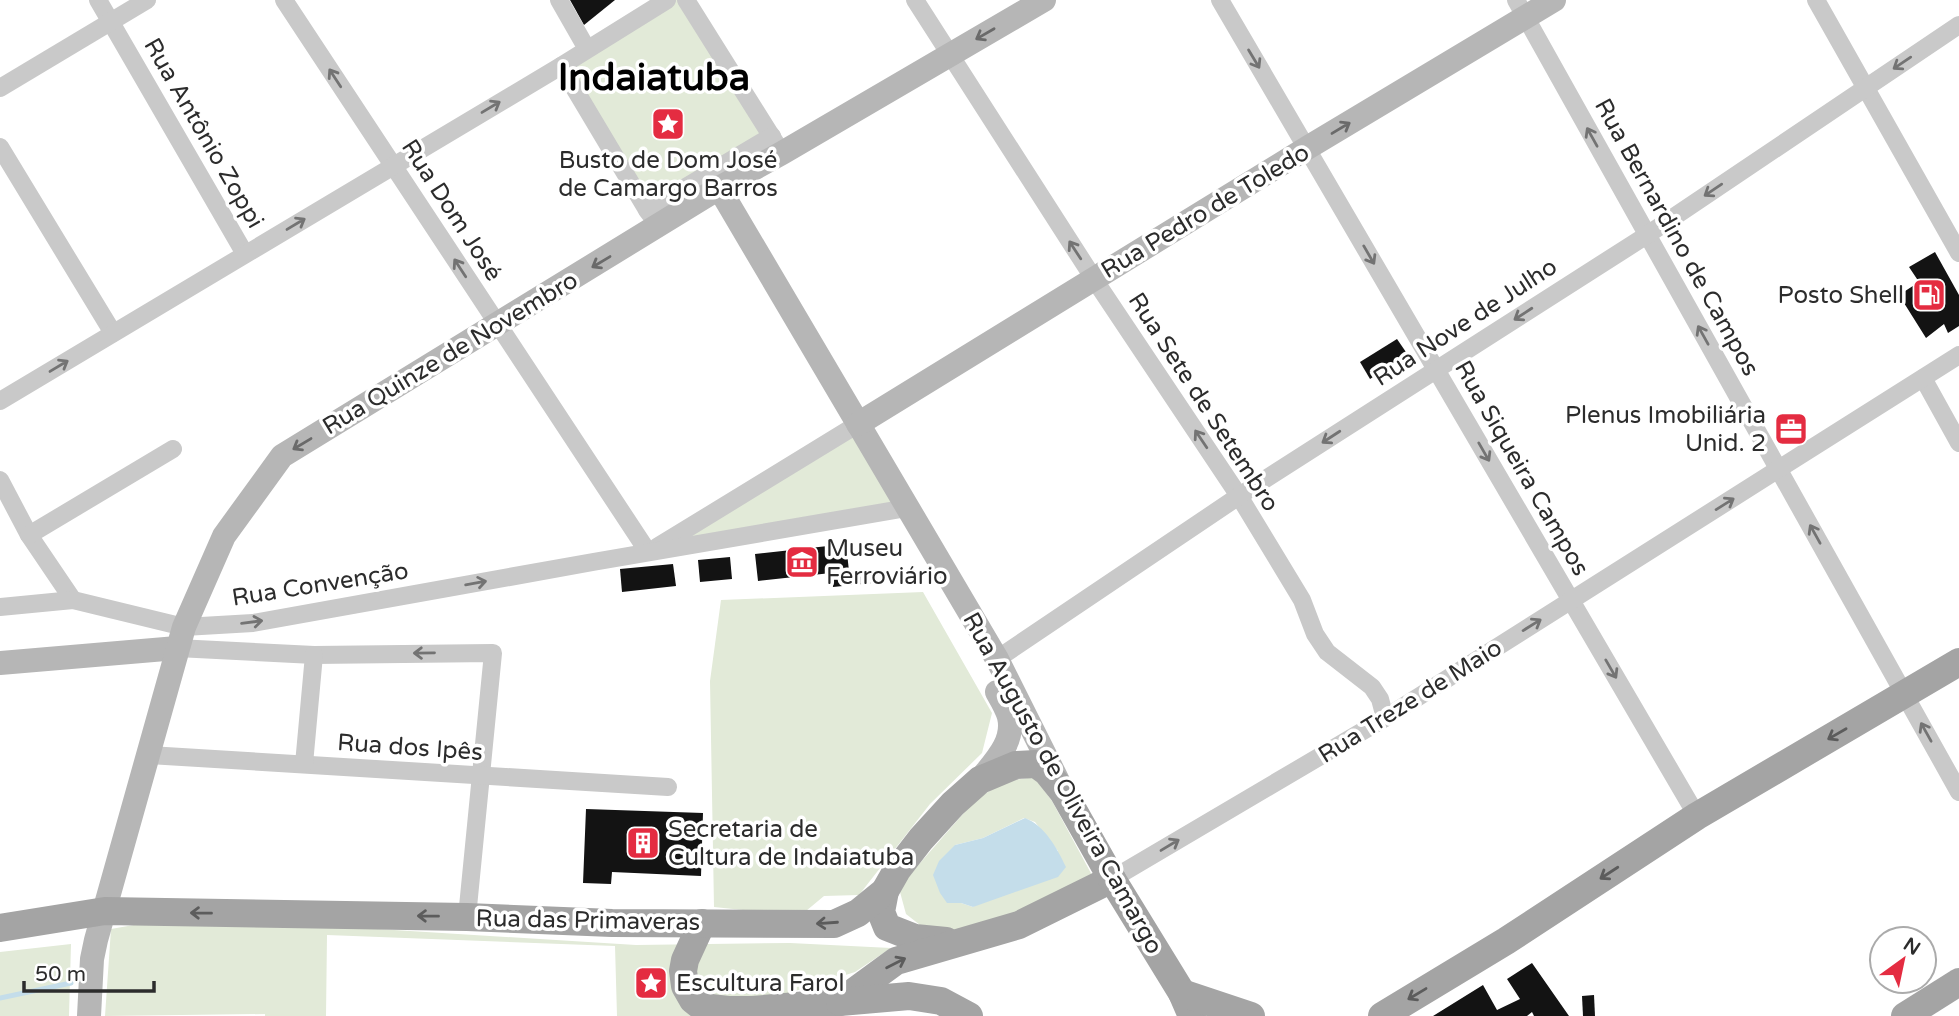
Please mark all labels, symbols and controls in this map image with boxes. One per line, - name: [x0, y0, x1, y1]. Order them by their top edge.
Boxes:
- one-way arrow: [975, 28, 996, 41]
- street label: Rua Antônio Zoppi: [137, 33, 270, 233]
- one-way arrow: [1248, 48, 1262, 68]
- district label: Indaiatuba: [558, 55, 750, 101]
- one-way arrow: [1893, 56, 1913, 70]
- one-way arrow: [328, 68, 342, 88]
- street label: Rua Bernardino de Campos: [1588, 93, 1765, 381]
- one-way arrow: [481, 100, 501, 114]
- place icon: Busto de Dom José de Camargo Barros: [649, 105, 687, 143]
- one-way arrow: [1330, 121, 1350, 135]
- one-way arrow: [1585, 127, 1599, 147]
- street label: Rua Dom José: [395, 134, 508, 286]
- street label: Rua Pedro de Toledo: [1096, 138, 1315, 285]
- place label: Busto de Dom José de Camargo Barros: [558, 146, 778, 203]
- one-way arrow: [1704, 183, 1724, 197]
- one-way arrow: [285, 217, 305, 231]
- one-way arrow: [1068, 241, 1083, 260]
- one-way arrow: [1363, 245, 1377, 265]
- street label: Rua Nove de Julho: [1368, 252, 1563, 393]
- one-way arrow: [591, 255, 611, 269]
- one-way arrow: [453, 258, 467, 278]
- street label: Rua Quinze de Novembro: [317, 266, 583, 441]
- fuel station icon: Posto Shell: [1910, 276, 1948, 314]
- place label: Posto Shell: [1778, 281, 1904, 310]
- street label: Rua Sete de Setembro: [1122, 287, 1285, 517]
- one-way arrow: [1513, 307, 1533, 321]
- one-way arrow: [1696, 326, 1710, 346]
- street label: Rua Siqueira Campos: [1448, 355, 1595, 581]
- one-way arrow: [48, 358, 68, 372]
- place label: Plenus Imobiliária Unid. 2: [1565, 401, 1766, 458]
- office icon: Plenus Imobiliária Unid. 2: [1772, 410, 1810, 448]
- one-way arrow: [1194, 430, 1208, 450]
- one-way arrow: [1322, 430, 1342, 444]
- one-way arrow: [292, 437, 312, 451]
- one-way arrow: [1477, 441, 1491, 461]
- one-way arrow: [1714, 496, 1734, 510]
- one-way arrow: [1808, 524, 1822, 544]
- place label: Museu Ferroviário: [826, 534, 948, 591]
- museum icon: Museu Ferroviário: [783, 543, 821, 581]
- street label: Rua Convenção: [230, 556, 410, 613]
- one-way arrow: [464, 575, 487, 589]
- street label: Rua Augusto de Oliveira Camargo: [956, 607, 1169, 959]
- one-way arrow: [240, 615, 263, 628]
- one-way arrow: [1522, 618, 1542, 632]
- street label: Rua Treze de Maio: [1313, 633, 1507, 770]
- one-way arrow: [413, 647, 436, 660]
- one-way arrow: [1604, 659, 1618, 679]
- one-way arrow: [1919, 722, 1932, 743]
- one-way arrow: [1828, 727, 1848, 741]
- street label: Rua dos Ipês: [336, 728, 484, 767]
- place label: Secretaria de Cultura de Indaiatuba: [668, 815, 914, 872]
- building icon: Secretaria de Cultura de Indaiatuba: [624, 824, 662, 862]
- one-way arrow: [1160, 837, 1180, 851]
- one-way arrow: [1600, 866, 1620, 880]
- street label: Rua das Primaveras: [475, 904, 701, 937]
- one-way arrow: [189, 906, 212, 920]
- one-way arrow: [417, 910, 440, 923]
- one-way arrow: [816, 917, 839, 930]
- north arrow: [1868, 925, 1938, 995]
- text: N: [1899, 933, 1924, 960]
- scale bar: [24, 950, 154, 994]
- one-way arrow: [885, 956, 906, 970]
- text: 50 m: [35, 962, 86, 987]
- place icon: Escultura Farol: [632, 964, 670, 1002]
- place label: Escultura Farol: [676, 969, 844, 998]
- one-way arrow: [1408, 988, 1428, 1002]

